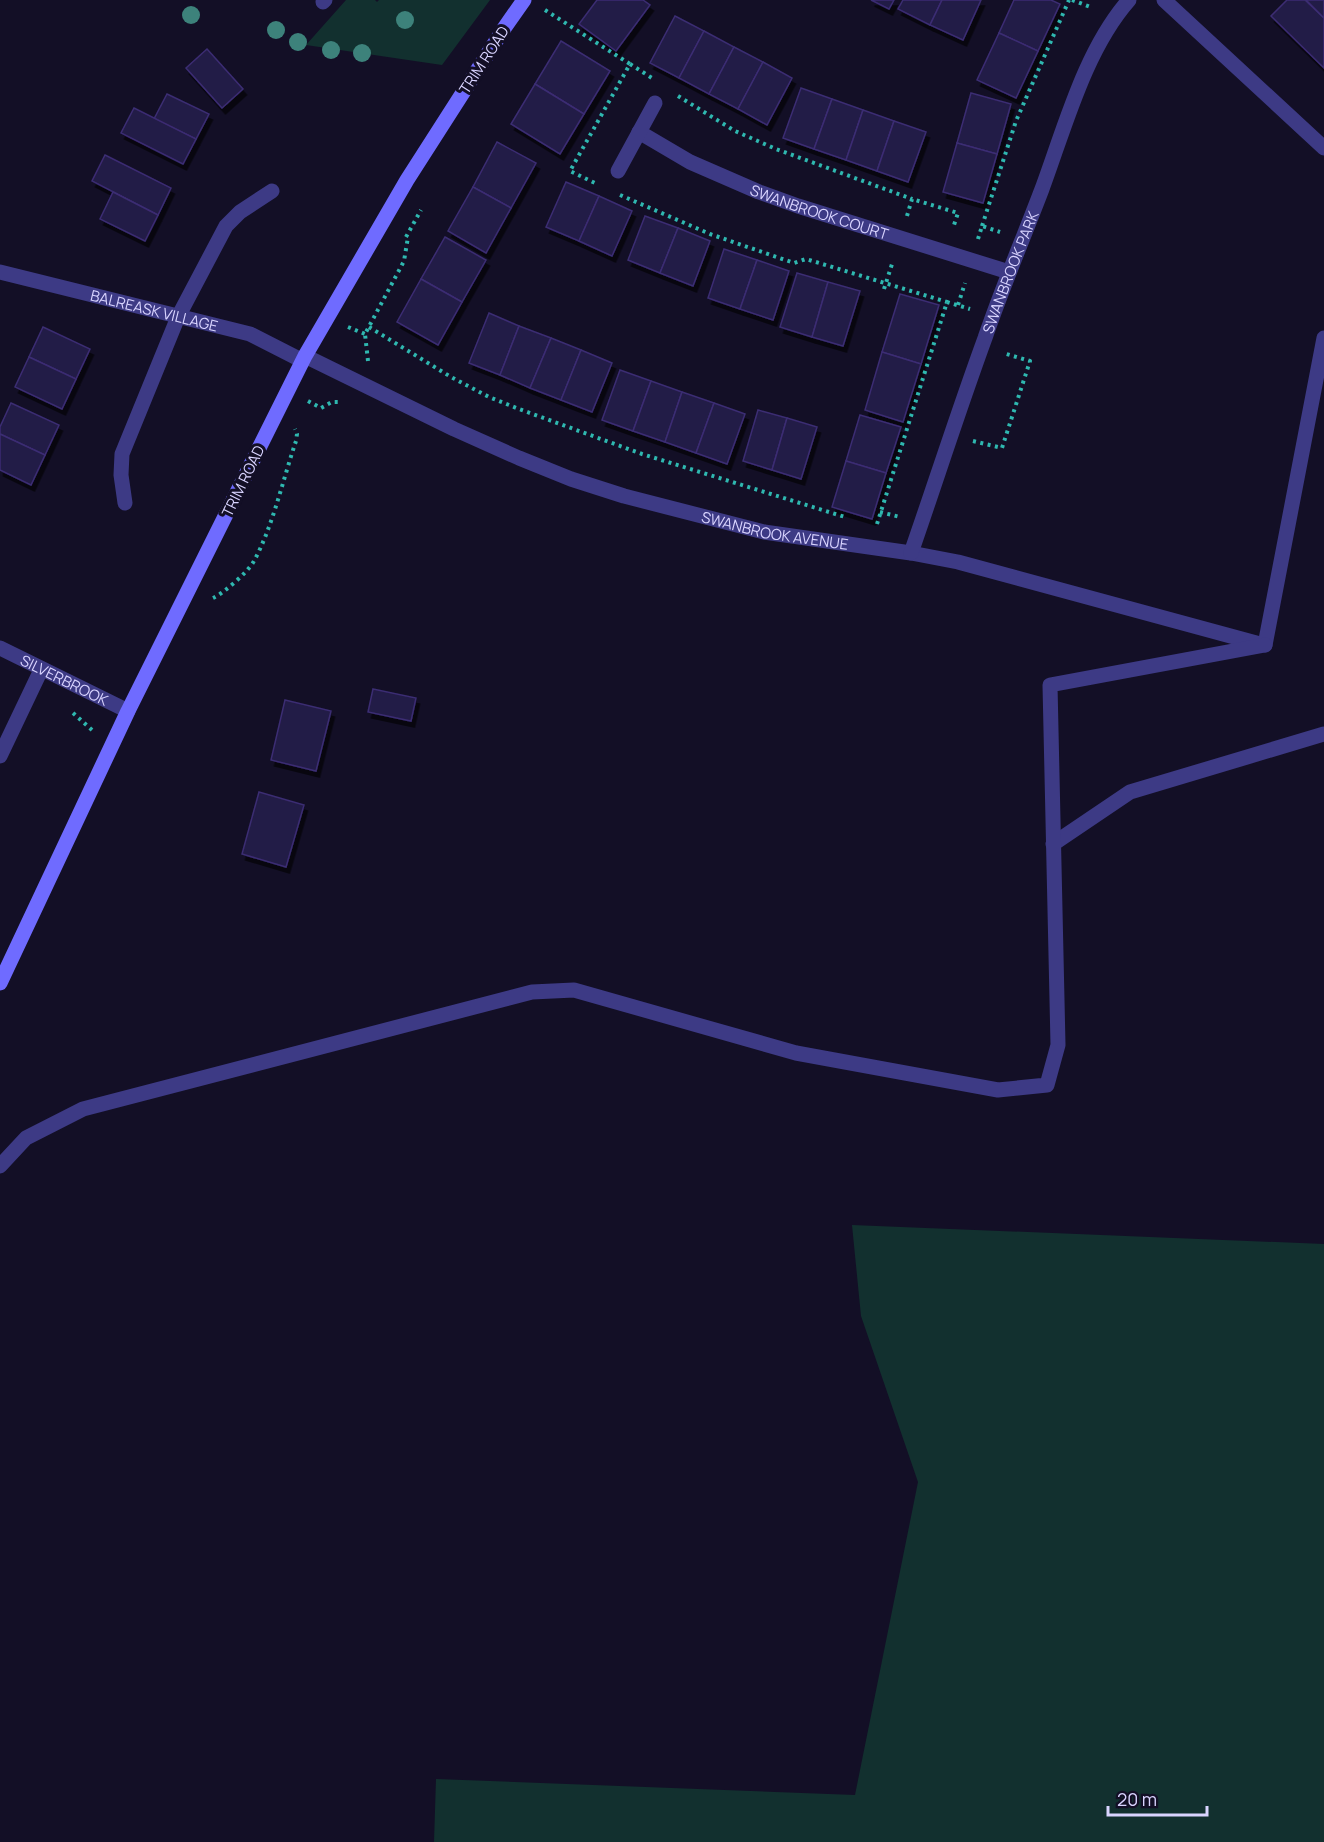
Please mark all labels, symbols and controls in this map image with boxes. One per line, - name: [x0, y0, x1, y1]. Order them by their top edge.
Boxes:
- street label: TRIM ROAD: [454, 22, 514, 98]
- street label: SWANBROOK COURT: [747, 179, 891, 244]
- street label: SWANBROOK PARK: [977, 207, 1043, 336]
- street label: BALREASK VILLAGE: [88, 284, 220, 336]
- street label: TRIM ROAD: [217, 442, 269, 520]
- street label: SWANBROOK AVENUE: [699, 506, 850, 554]
- street label: SILVERBROOK: [17, 649, 112, 710]
- scale bar: [1108, 1779, 1207, 1817]
- text: 20 m: [1117, 1787, 1157, 1811]

